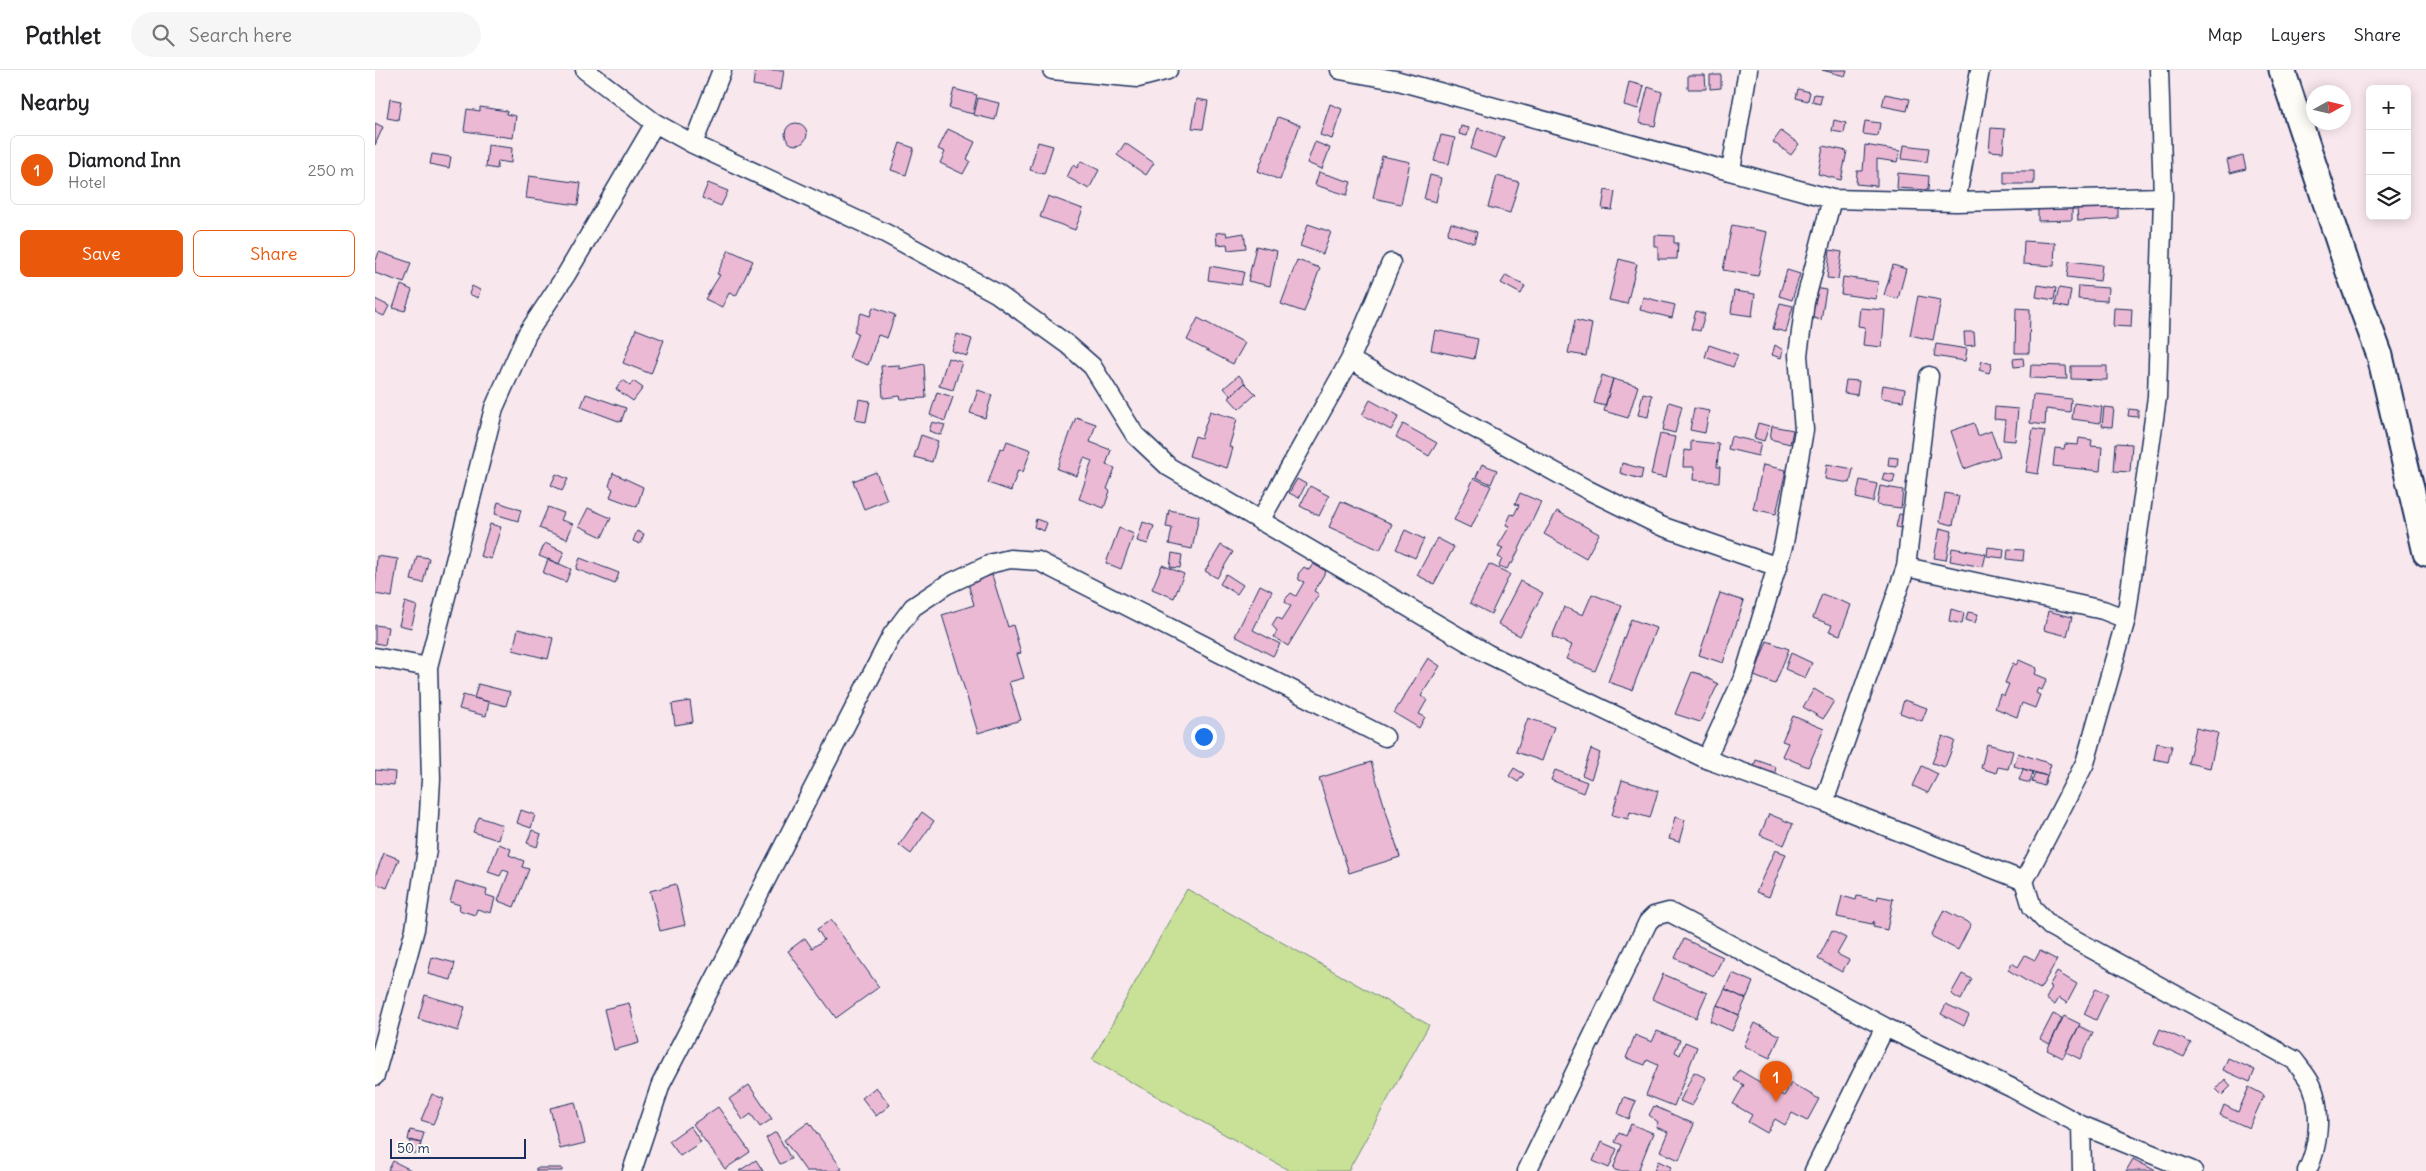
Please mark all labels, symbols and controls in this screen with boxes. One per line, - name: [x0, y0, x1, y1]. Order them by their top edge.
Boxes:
- search box: [131, 12, 481, 57]
- text: Pathlet: [25, 20, 101, 50]
- icon: search: [149, 21, 177, 49]
- text: Search here: [189, 23, 292, 47]
- text: Map: [2207, 23, 2242, 46]
- text: Layers: [2270, 23, 2326, 46]
- text: Share: [2354, 23, 2401, 46]
- north arrow: [2306, 85, 2351, 130]
- map controls: [2366, 85, 2411, 220]
- button: +: [2366, 85, 2411, 130]
- text: Nearby: [20, 89, 90, 116]
- button: −: [2366, 130, 2411, 175]
- text: Diamond Inn: [68, 148, 181, 172]
- text: 1: [34, 160, 40, 180]
- text: 250 m: [308, 160, 354, 180]
- text: Hotel: [68, 172, 106, 192]
- button: layers: [2366, 175, 2411, 220]
- button: Save: [20, 230, 183, 277]
- button: Share: [193, 230, 355, 277]
- your location: [1191, 724, 1217, 750]
- pin: 1: [1760, 1061, 1792, 1102]
- scale bar: [390, 1136, 526, 1159]
- text: 50 m: [397, 1139, 430, 1157]

